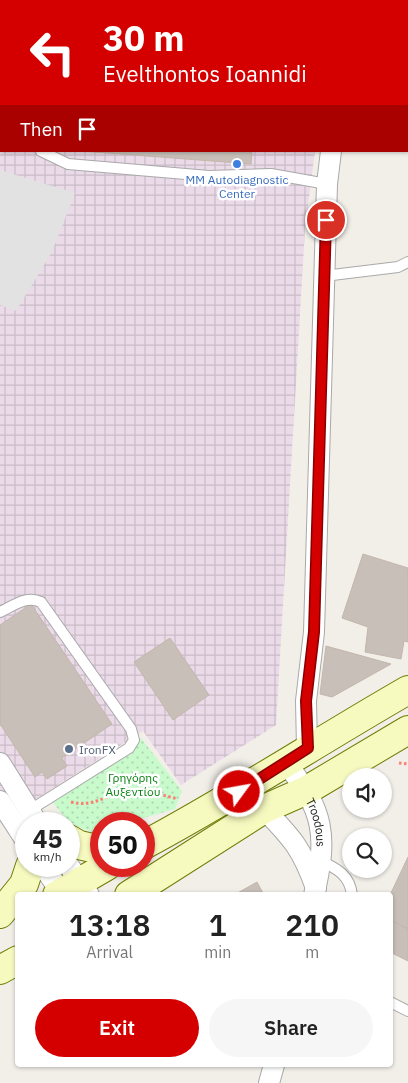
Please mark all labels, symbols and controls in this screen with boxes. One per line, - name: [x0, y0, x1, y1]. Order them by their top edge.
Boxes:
- text: 30 m: [103, 15, 185, 61]
- icon: left: [20, 20, 85, 85]
- text: Evelthontos Ioannidi: [103, 59, 307, 88]
- icon: arrive: [73, 115, 101, 143]
- text: Then: [20, 117, 63, 141]
- marker: MM Autodiagnostic Center: [231, 158, 243, 170]
- place label: MM Autodiagnostic Center: [186, 172, 288, 201]
- pin: [305, 199, 347, 241]
- icon: arrive: [312, 206, 340, 234]
- place label: IronFX: [79, 742, 116, 757]
- marker: IronFX: [63, 743, 75, 755]
- position arrow: [212, 765, 264, 817]
- map controls: [342, 768, 392, 878]
- button: sound: [342, 768, 392, 818]
- park label: Γρηγόρης Αυξεντίου: [105, 770, 161, 799]
- street label: Troodous: [303, 795, 329, 847]
- speed limit sign: 50: [90, 812, 155, 877]
- text: 45: [32, 822, 63, 855]
- button: search: [342, 828, 392, 878]
- text: km/h: [33, 849, 62, 864]
- text: 13:18: [69, 905, 150, 944]
- text: 1: [209, 905, 227, 944]
- text: 210: [285, 905, 339, 944]
- text: Arrival: [86, 942, 133, 962]
- text: min: [204, 942, 231, 962]
- text: m: [305, 942, 319, 962]
- button: Exit: [35, 999, 199, 1057]
- button: Share: [209, 999, 373, 1057]

